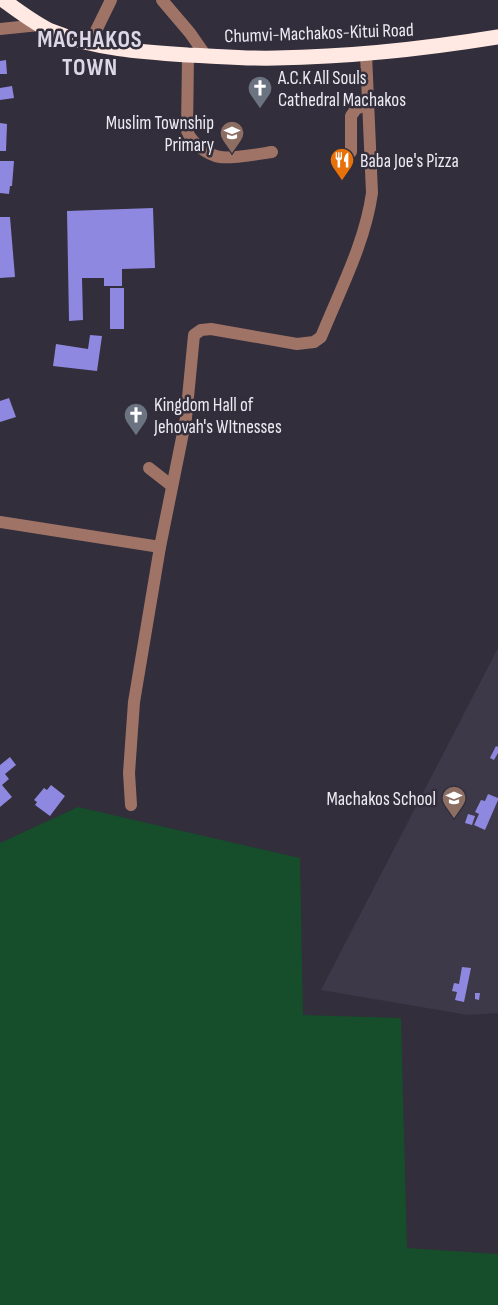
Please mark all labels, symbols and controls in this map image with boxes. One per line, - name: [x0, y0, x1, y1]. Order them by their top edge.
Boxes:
- street label: Chumvi-Machakos-Kitui Road: [224, 19, 414, 48]
- district label: MACHAKOS TOWN: [37, 25, 143, 82]
- place label: A.C.K All Souls Cathedral Machakos: [277, 67, 406, 112]
- church icon: A.C.K All Souls Cathedral Machakos: [247, 75, 273, 109]
- place label: Muslim Township Primary: [106, 112, 215, 157]
- school or university icon: Muslim Township Primary: [219, 120, 245, 154]
- restaurant icon: Baba Joe's Pizza: [329, 147, 355, 181]
- place label: Baba Joe's Pizza: [360, 150, 459, 173]
- place label: Kingdom Hall of Jehovah's WItnesses: [153, 394, 282, 439]
- church icon: Kingdom Hall of Jehovah's WItnesses: [123, 402, 149, 436]
- school or university icon: Machakos School: [441, 785, 467, 819]
- place label: Machakos School: [327, 788, 436, 811]

